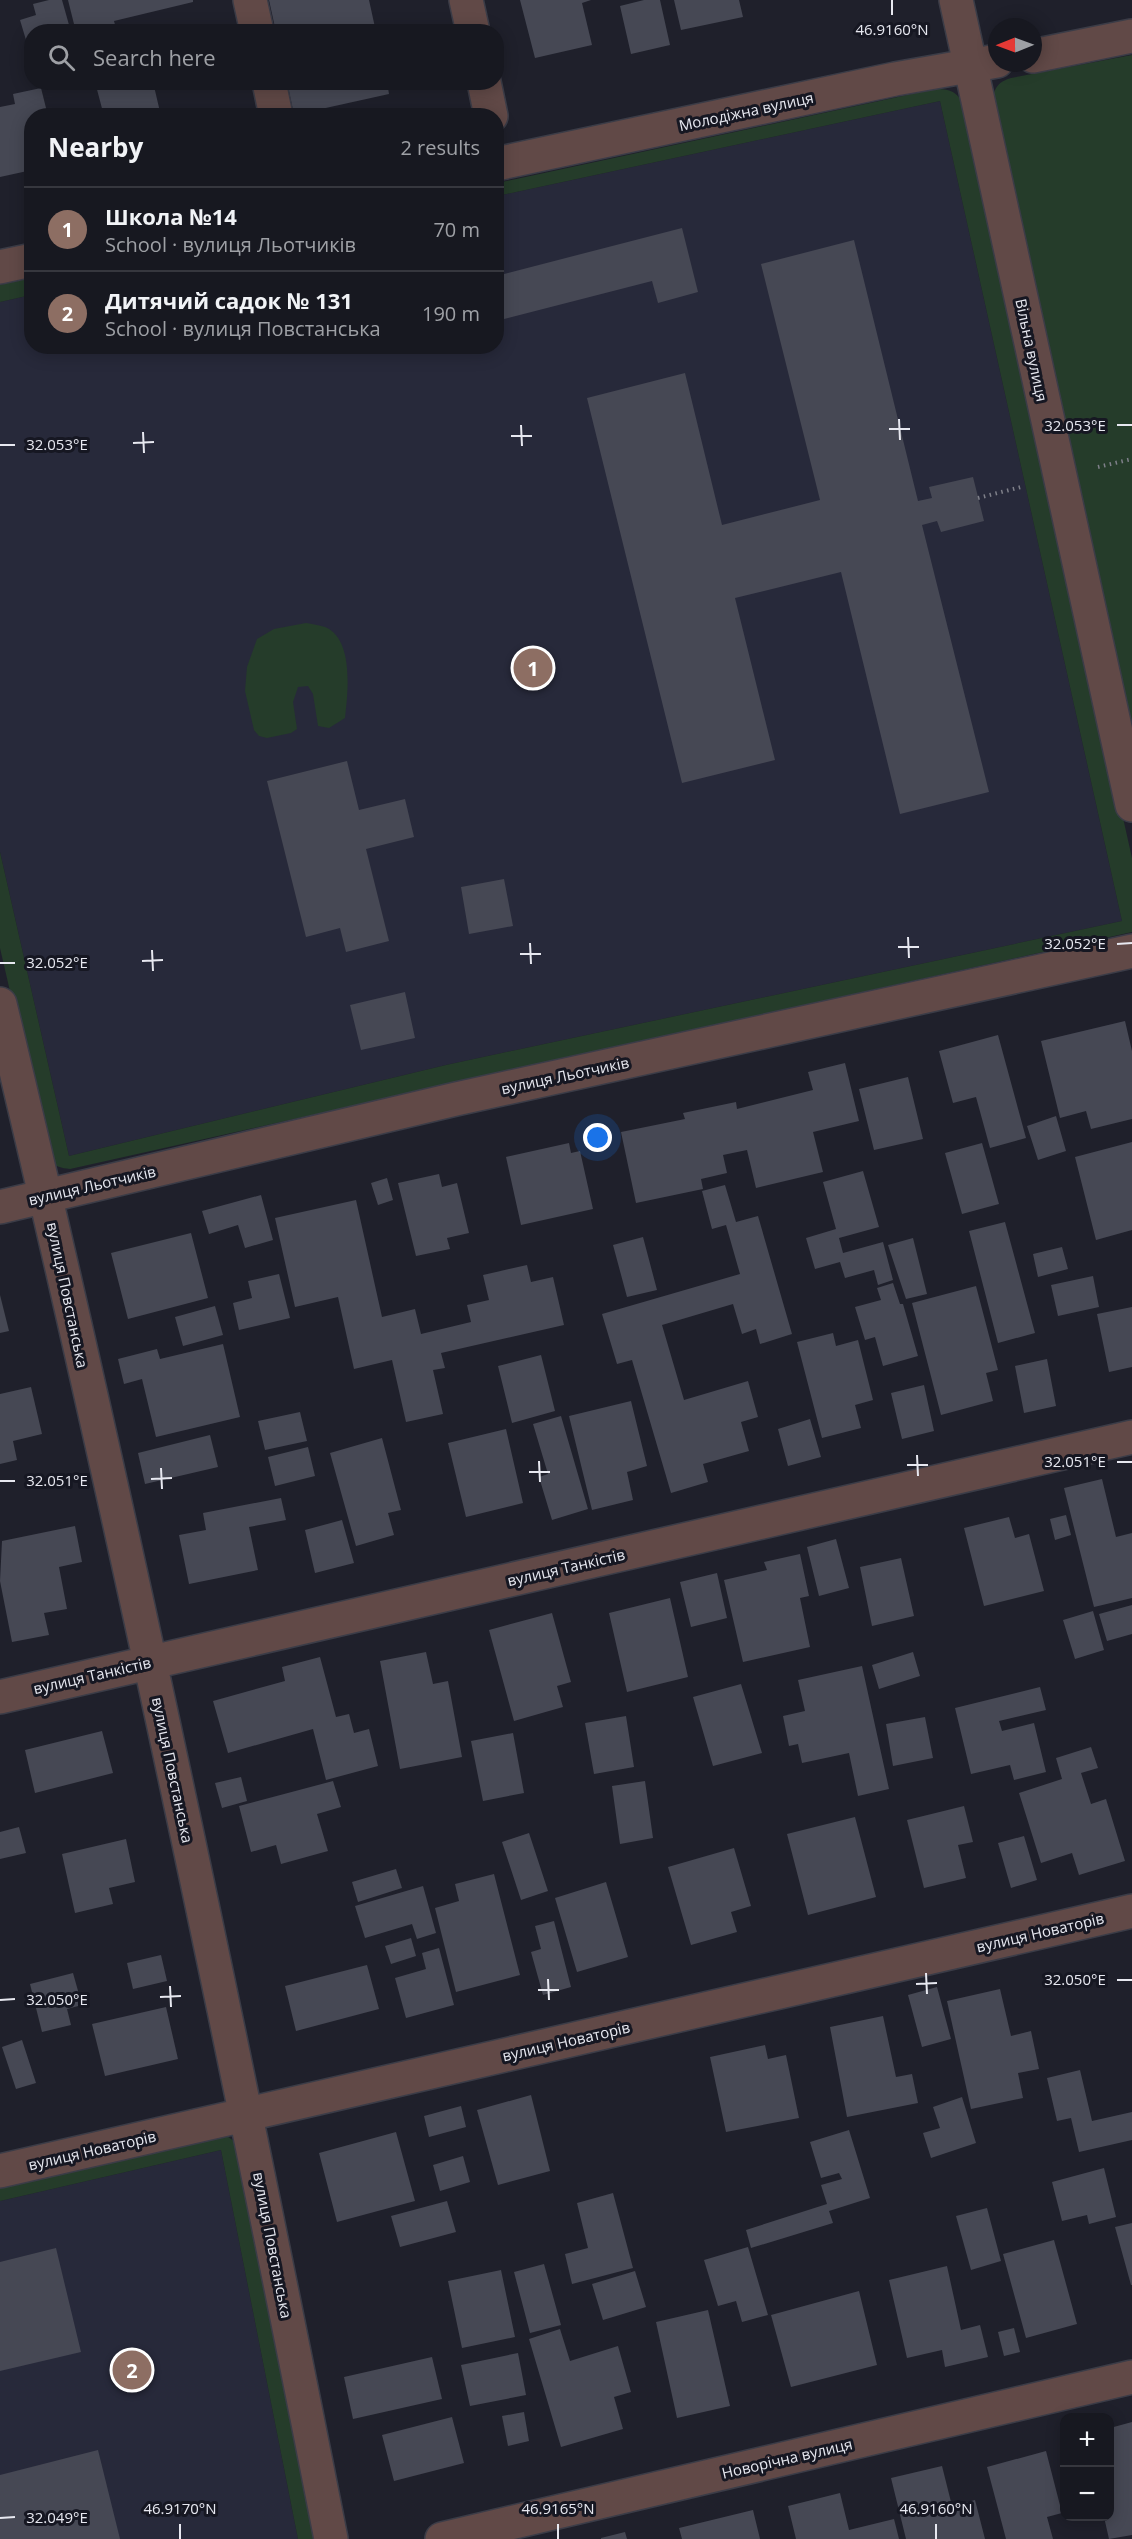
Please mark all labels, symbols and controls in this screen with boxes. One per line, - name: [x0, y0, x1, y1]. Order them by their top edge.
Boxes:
- north arrow: [988, 18, 1042, 72]
- text: 46.9160°N: [855, 19, 929, 39]
- search box: [24, 24, 504, 90]
- icon: search: [45, 41, 78, 74]
- text: Search here: [93, 42, 216, 72]
- street label: Молодіжна вулиця: [677, 87, 815, 135]
- text: Nearby: [48, 129, 143, 165]
- text: 2 results: [400, 134, 480, 161]
- text: Школа №14: [105, 201, 237, 231]
- text: 1: [62, 216, 73, 243]
- text: 70 m: [433, 216, 480, 243]
- text: School · вулиця Льотчиків: [105, 231, 356, 258]
- text: Дитячий садок № 131: [105, 285, 353, 315]
- street label: Вільна вулиця: [1011, 297, 1053, 403]
- text: 2: [62, 300, 73, 327]
- text: 190 m: [422, 300, 480, 327]
- text: School · вулиця Повстанська: [105, 315, 381, 342]
- text: 32.053°E: [1044, 415, 1106, 435]
- text: 32.053°E: [26, 434, 88, 454]
- pin: 1: [514, 646, 552, 690]
- text: 32.052°E: [1044, 933, 1106, 953]
- text: 32.052°E: [26, 952, 88, 972]
- street label: вулиця Льотчиків: [499, 1052, 631, 1098]
- your location: [583, 1123, 612, 1152]
- street label: вулиця Льотчиків: [26, 1161, 158, 1209]
- street label: вулиця Повстанська: [43, 1220, 93, 1370]
- text: 32.051°E: [1044, 1451, 1106, 1471]
- text: 32.051°E: [26, 1470, 88, 1490]
- street label: вулиця Танкістів: [505, 1544, 627, 1590]
- street label: вулиця Танкістів: [31, 1652, 153, 1698]
- street label: вулиця Повстанська: [148, 1695, 198, 1845]
- street label: вулиця Новаторів: [974, 1908, 1106, 1956]
- text: 32.050°E: [1044, 1969, 1106, 1989]
- text: 32.050°E: [26, 1989, 88, 2009]
- street label: вулиця Новаторів: [500, 2017, 632, 2065]
- street label: вулиця Новаторів: [26, 2126, 158, 2174]
- street label: вулиця Повстанська: [249, 2170, 297, 2320]
- pin: 2: [112, 2348, 152, 2392]
- map controls: [1060, 2413, 1114, 2521]
- button: +: [1060, 2413, 1114, 2467]
- street label: Новорічна вулиця: [720, 2433, 854, 2483]
- button: −: [1060, 2467, 1114, 2521]
- text: 46.9170°N: [143, 2498, 217, 2518]
- text: 46.9165°N: [521, 2498, 595, 2518]
- text: 46.9160°N: [899, 2498, 973, 2518]
- text: 32.049°E: [26, 2507, 88, 2527]

